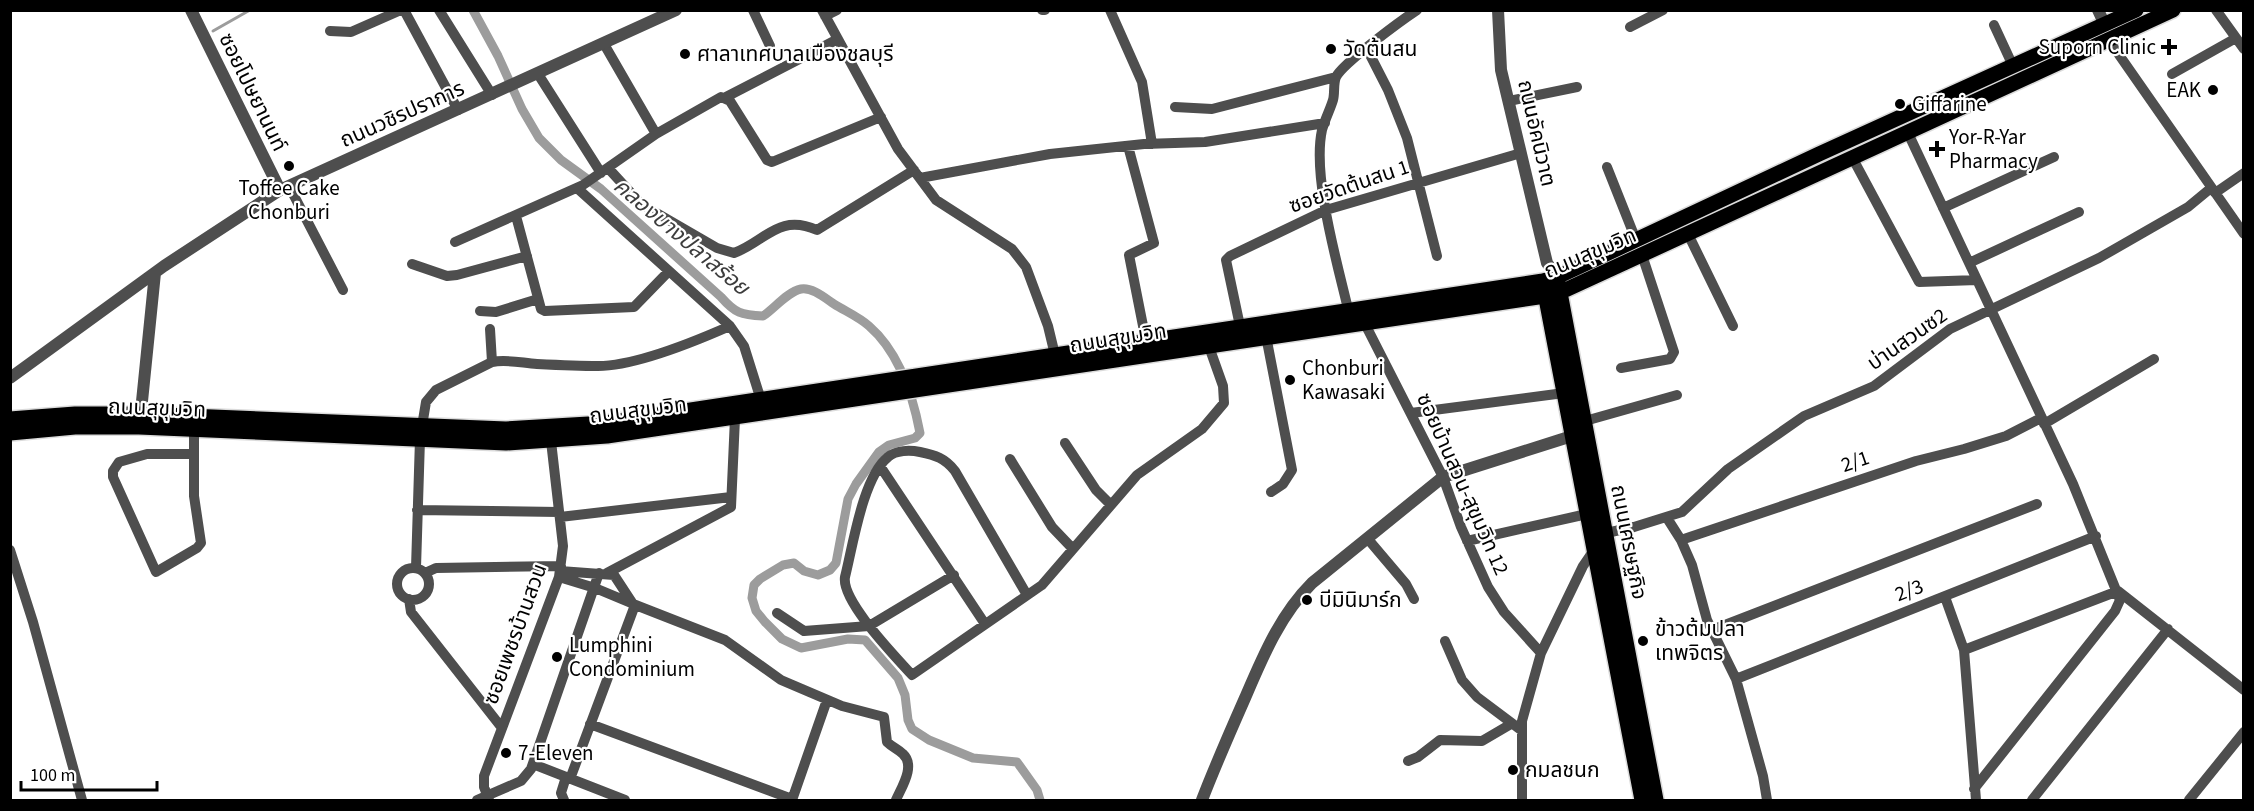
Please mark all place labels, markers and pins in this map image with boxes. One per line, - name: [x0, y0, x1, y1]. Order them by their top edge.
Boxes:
- place label: Suporn Clinic: [2039, 32, 2156, 62]
- place label: วัดต้นสน: [1343, 34, 1417, 64]
- marker: Suporn Clinic: [2160, 38, 2178, 56]
- place label: ศาลาเทศบาลเมืองชลบุรี: [697, 39, 894, 69]
- marker: วัดต้นสน: [1324, 42, 1338, 56]
- marker: ศาลาเทศบาลเมืองชลบุรี: [678, 47, 692, 61]
- place label: EAK: [2166, 75, 2202, 105]
- marker: EAK: [2206, 83, 2220, 97]
- place label: Giffarine: [1912, 89, 1987, 119]
- marker: Giffarine: [1893, 97, 1907, 111]
- place label: Yor-R-Yar Pharmacy: [1948, 122, 2038, 176]
- marker: Yor-R-Yar Pharmacy: [1930, 142, 1944, 156]
- marker: Toffee Cake Chonburi: [282, 159, 296, 173]
- place label: Toffee Cake Chonburi: [238, 173, 340, 227]
- place label: Chonburi Kawasaki: [1302, 353, 1385, 407]
- marker: Chonburi Kawasaki: [1283, 373, 1297, 387]
- place label: บีมินิมาร์ก: [1319, 585, 1402, 615]
- marker: บีมินิมาร์ก: [1300, 593, 1314, 607]
- place label: ข้าวต้มปลา เทพจิตร: [1655, 614, 1745, 668]
- place label: Lumphini Condominium: [569, 630, 695, 684]
- marker: ข้าวต้มปลา เทพจิตร: [1636, 634, 1650, 648]
- marker: Lumphini Condominium: [550, 650, 564, 664]
- place label: 7-Eleven: [518, 738, 594, 768]
- marker: 7-Eleven: [499, 746, 513, 760]
- place label: กมลชนก: [1525, 755, 1600, 785]
- marker: กมลชนก: [1506, 763, 1520, 777]

